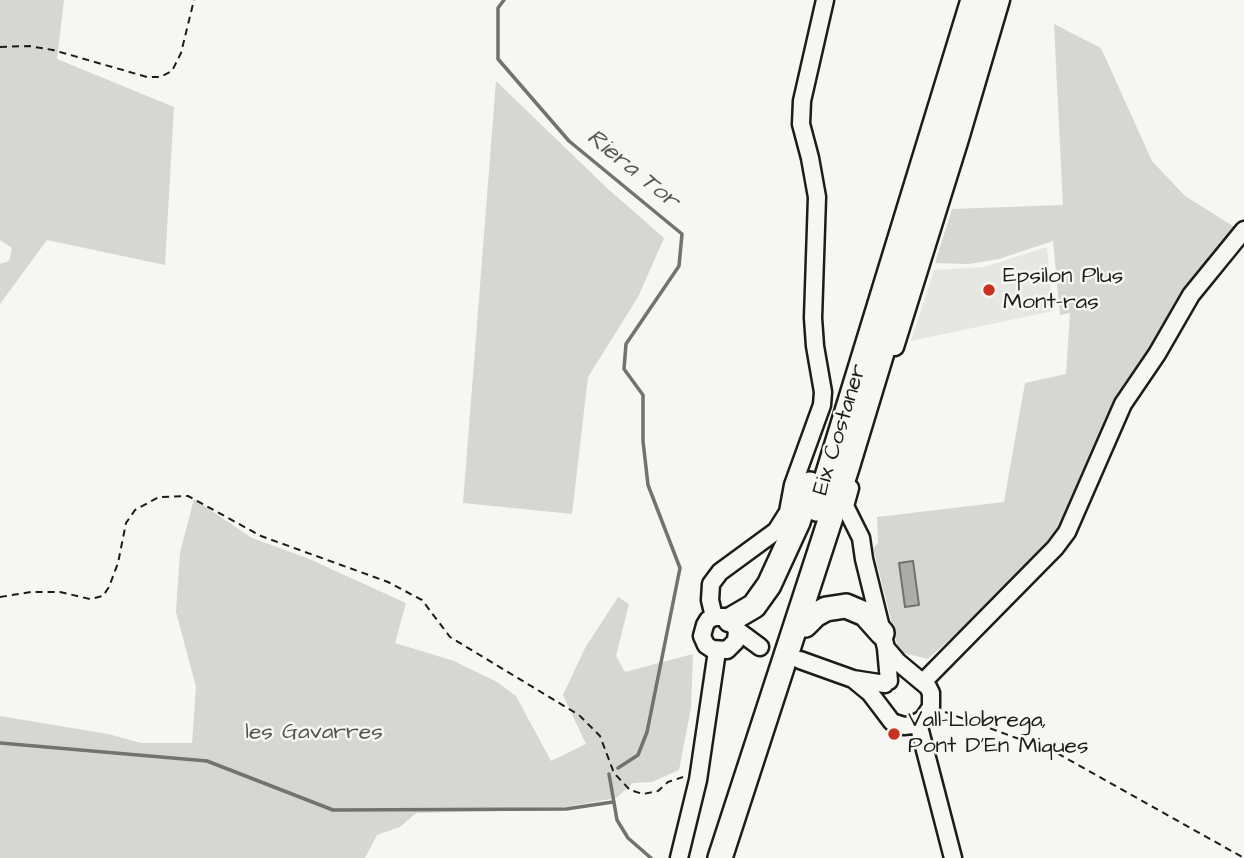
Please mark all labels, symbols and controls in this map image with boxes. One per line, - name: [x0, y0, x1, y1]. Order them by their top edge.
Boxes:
- water label: Riera Tor: [580, 124, 684, 216]
- place label: Epsilon Plus Mont-ras: [1003, 263, 1123, 317]
- marker: Epsilon Plus Mont-ras: [981, 282, 997, 298]
- street label: Eix Costaner: [808, 361, 874, 499]
- place label: Vall-Llobrega, Pont D'En Miques: [908, 707, 1089, 761]
- park label: les Gavarres: [245, 719, 383, 747]
- marker: Vall-Llobrega, Pont D'En Miques: [886, 726, 902, 742]

